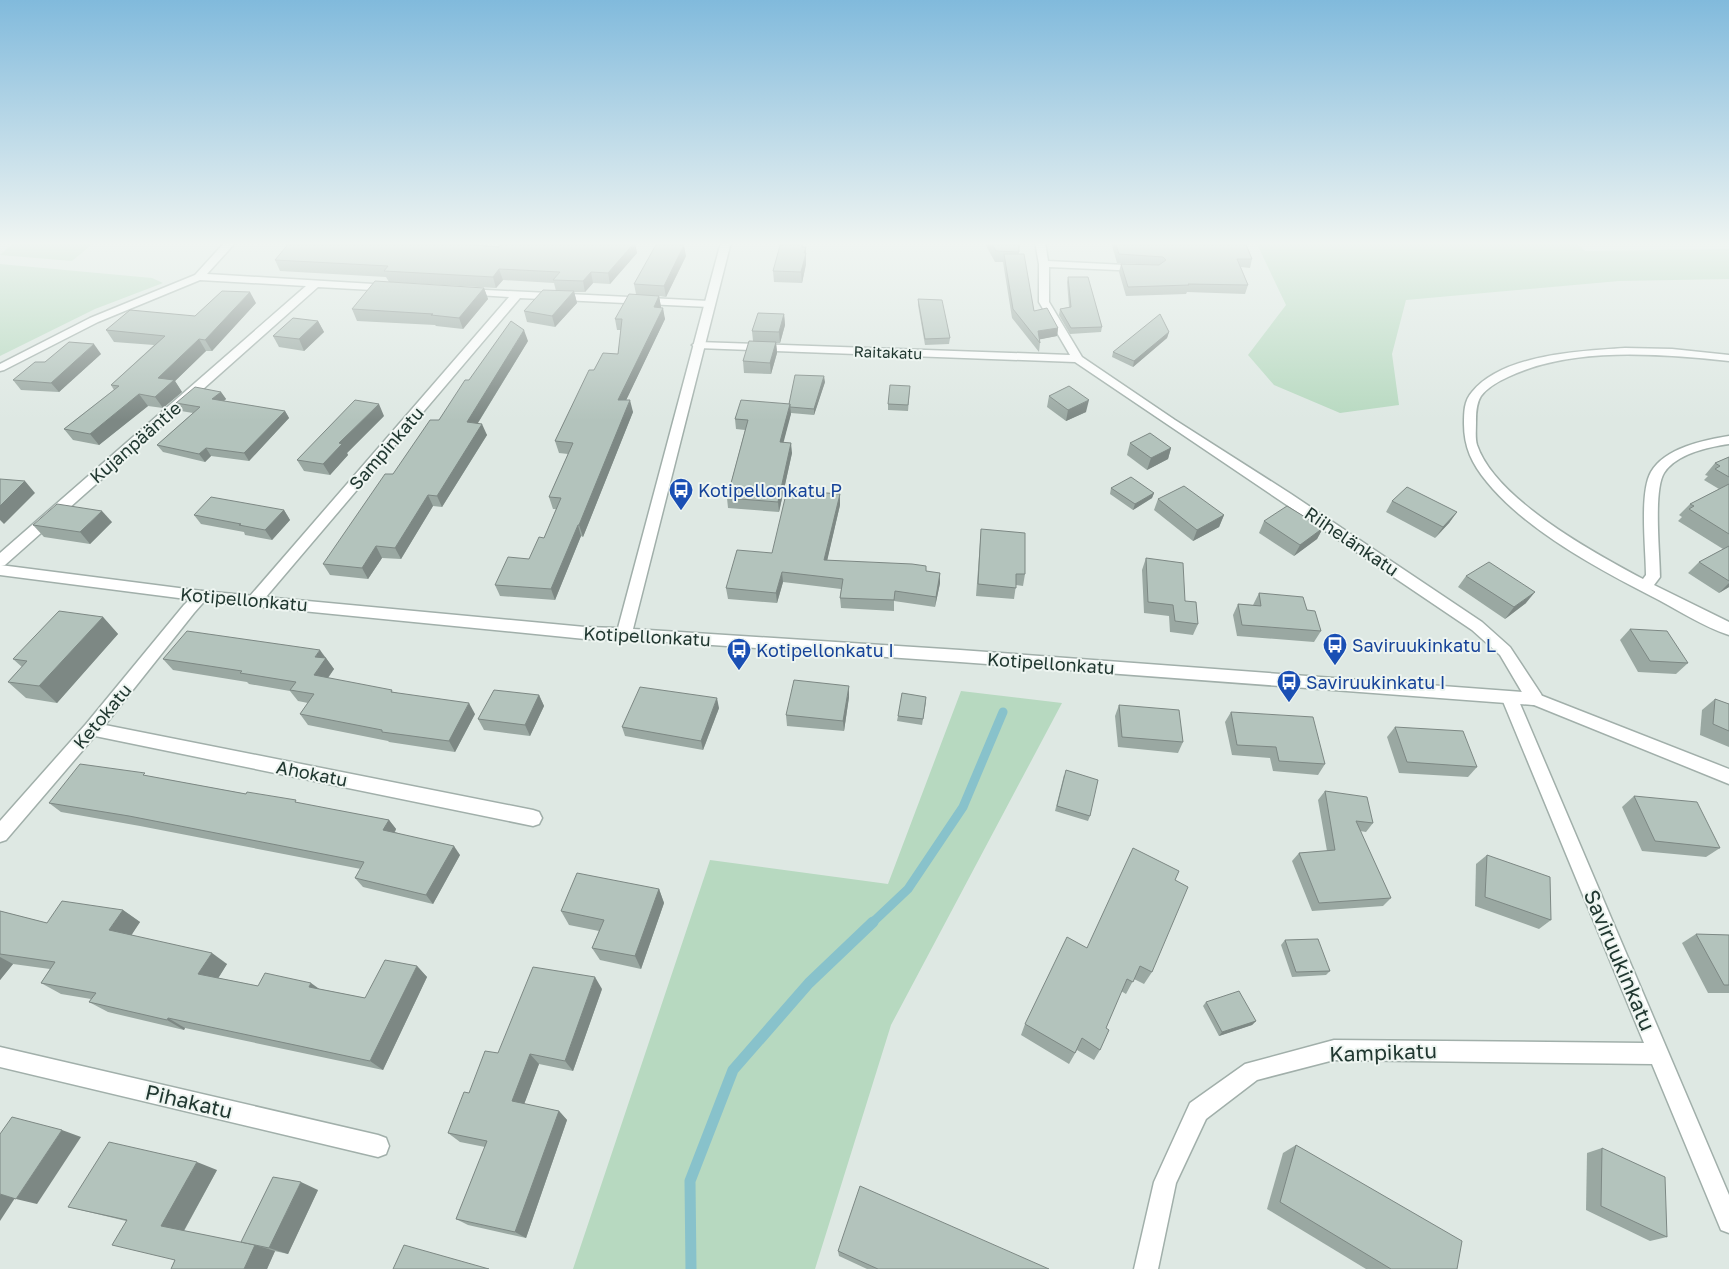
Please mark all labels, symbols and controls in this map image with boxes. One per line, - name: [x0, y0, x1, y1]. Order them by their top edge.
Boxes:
- street label: Raitakatu: [853, 342, 923, 362]
- street label: Kujanpääntie: [85, 396, 185, 488]
- street label: Sampinkatu: [344, 402, 428, 494]
- bus stop icon: Kotipellonkatu P: [668, 477, 694, 511]
- place label: Kotipellonkatu P: [698, 479, 842, 501]
- street label: Riihelänkatu: [1301, 502, 1403, 580]
- street label: Kotipellonkatu: [179, 582, 309, 616]
- street label: Kotipellonkatu: [583, 622, 711, 650]
- bus stop icon: Saviruukinkatu L: [1322, 632, 1348, 666]
- place label: Saviruukinkatu L: [1352, 634, 1496, 656]
- bus stop icon: Kotipellonkatu I: [726, 637, 752, 671]
- place label: Kotipellonkatu I: [756, 639, 894, 661]
- street label: Kotipellonkatu: [987, 648, 1115, 678]
- bus stop icon: Saviruukinkatu I: [1276, 669, 1302, 703]
- place label: Saviruukinkatu I: [1306, 671, 1445, 693]
- street label: Ketokatu: [68, 679, 136, 753]
- street label: Ahokatu: [275, 755, 349, 791]
- street label: Saviruukinkatu: [1579, 886, 1661, 1034]
- street label: Kampikatu: [1329, 1037, 1437, 1067]
- street label: Pihakatu: [143, 1078, 235, 1124]

